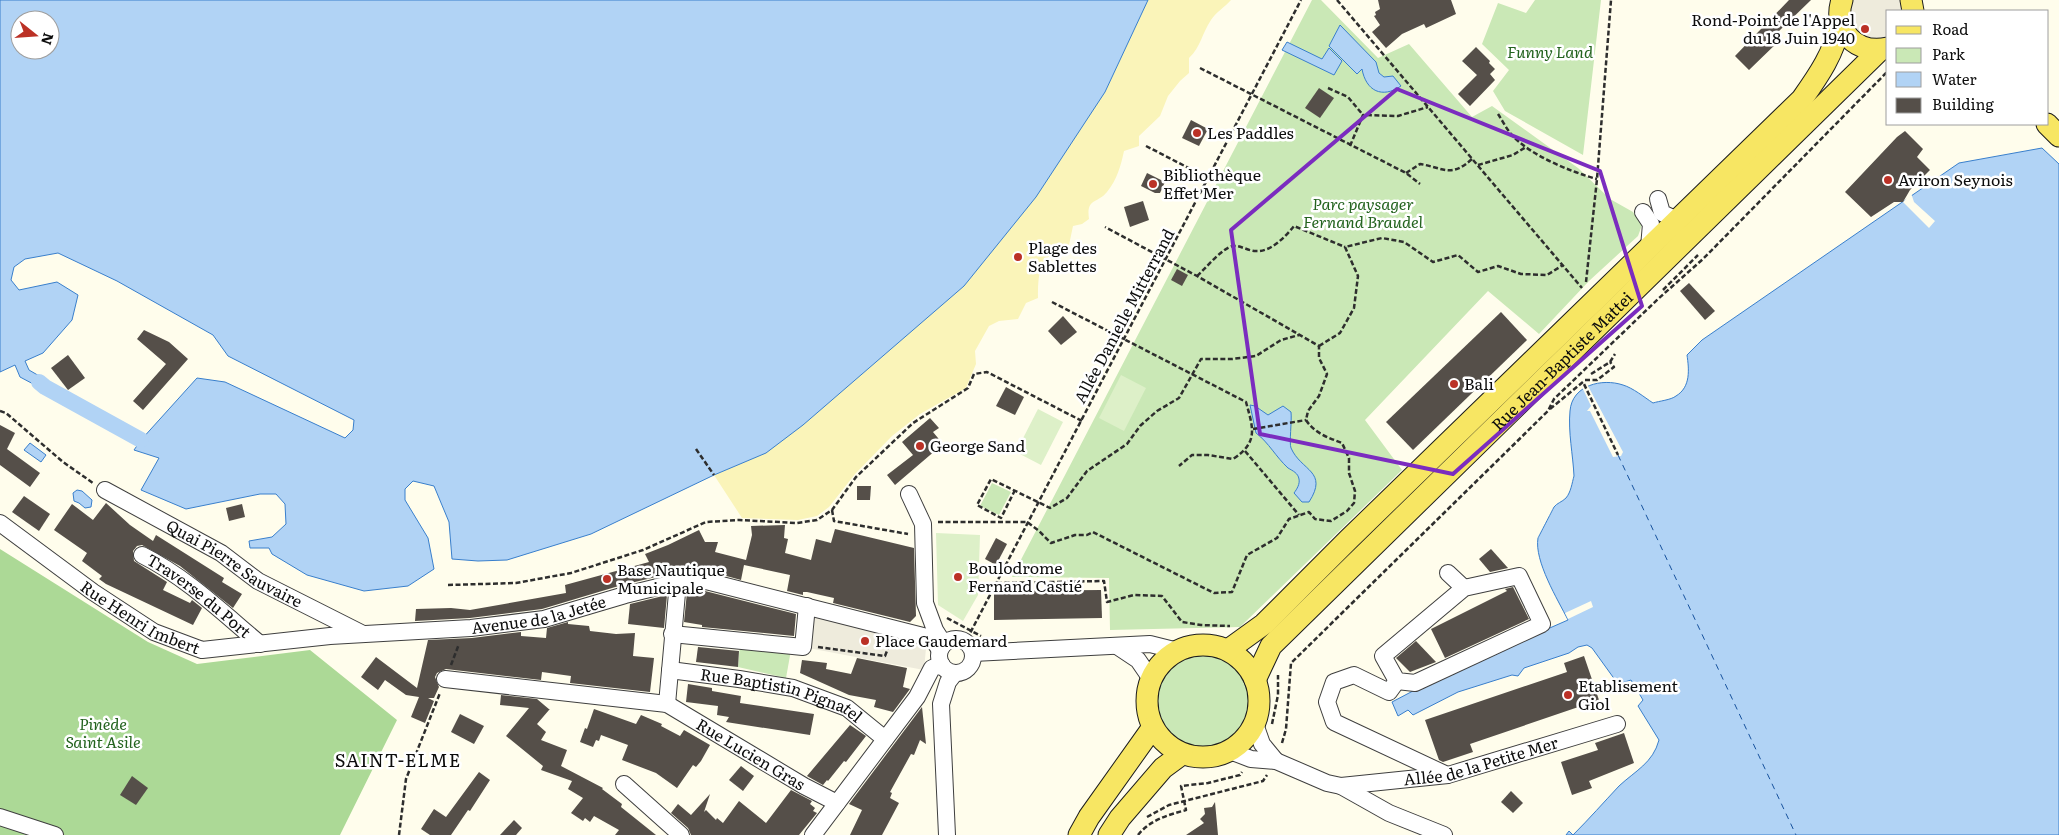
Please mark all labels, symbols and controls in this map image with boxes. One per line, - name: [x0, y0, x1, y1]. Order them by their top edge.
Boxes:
- place label: Rond-Point de l'Appel du 18 Juin 1940: [1691, 7, 1855, 49]
- north arrow: [10, 10, 60, 60]
- legend: [1886, 10, 2049, 125]
- text: Road: [1932, 17, 1968, 40]
- marker: Rond-Point de l'Appel du 18 Juin 1940: [1859, 23, 1871, 35]
- text: N: [37, 31, 60, 48]
- park label: Funny Land: [1507, 39, 1594, 63]
- text: Park: [1932, 42, 1966, 65]
- text: Water: [1932, 67, 1977, 90]
- text: Building: [1932, 92, 1994, 115]
- place label: Les Paddles: [1207, 120, 1294, 144]
- marker: Les Paddles: [1191, 127, 1203, 139]
- place label: Bibliothèque Effet Mer: [1163, 162, 1261, 204]
- place label: Aviron Seynois: [1898, 167, 2013, 191]
- marker: Aviron Seynois: [1882, 174, 1894, 186]
- marker: Bibliothèque Effet Mer: [1147, 178, 1159, 190]
- park label: Parc paysager Fernand Braudel: [1303, 191, 1423, 233]
- street label: Allée Danielle Mitterrand: [1067, 224, 1179, 407]
- place label: Plage des Sablettes: [1028, 235, 1097, 277]
- marker: Plage des Sablettes: [1012, 251, 1024, 263]
- street label: Rue Jean-Baptiste Mattei: [1485, 285, 1638, 435]
- place label: Bali: [1464, 371, 1494, 395]
- marker: Bali: [1448, 378, 1460, 390]
- place label: George Sand: [930, 433, 1026, 457]
- marker: George Sand: [914, 440, 926, 452]
- street label: Quai Pierre Sauvaire: [162, 513, 307, 613]
- street label: Traverse du Port: [143, 547, 258, 643]
- place label: Boulodrome Fernand Castié: [968, 555, 1082, 597]
- place label: Base Nautique Municipale: [617, 557, 725, 599]
- marker: Boulodrome Fernand Castié: [952, 571, 964, 583]
- marker: Base Nautique Municipale: [601, 573, 613, 585]
- street label: Rue Henri Imbert: [76, 574, 204, 659]
- street label: Avenue de la Jetée: [470, 588, 609, 639]
- place label: Place Gaudemard: [875, 628, 1007, 652]
- marker: Place Gaudemard: [859, 635, 871, 647]
- street label: Rue Baptistin Pignatel: [699, 661, 869, 727]
- place label: Etablisement Giol: [1578, 673, 1679, 715]
- marker: Etablisement Giol: [1562, 689, 1574, 701]
- park label: Pinède Saint Asile: [65, 711, 141, 753]
- street label: Rue Lucien Gras: [692, 711, 810, 795]
- street label: Allée de la Petite Mer: [1402, 729, 1561, 790]
- district label: SAINT-ELME: [335, 746, 461, 773]

